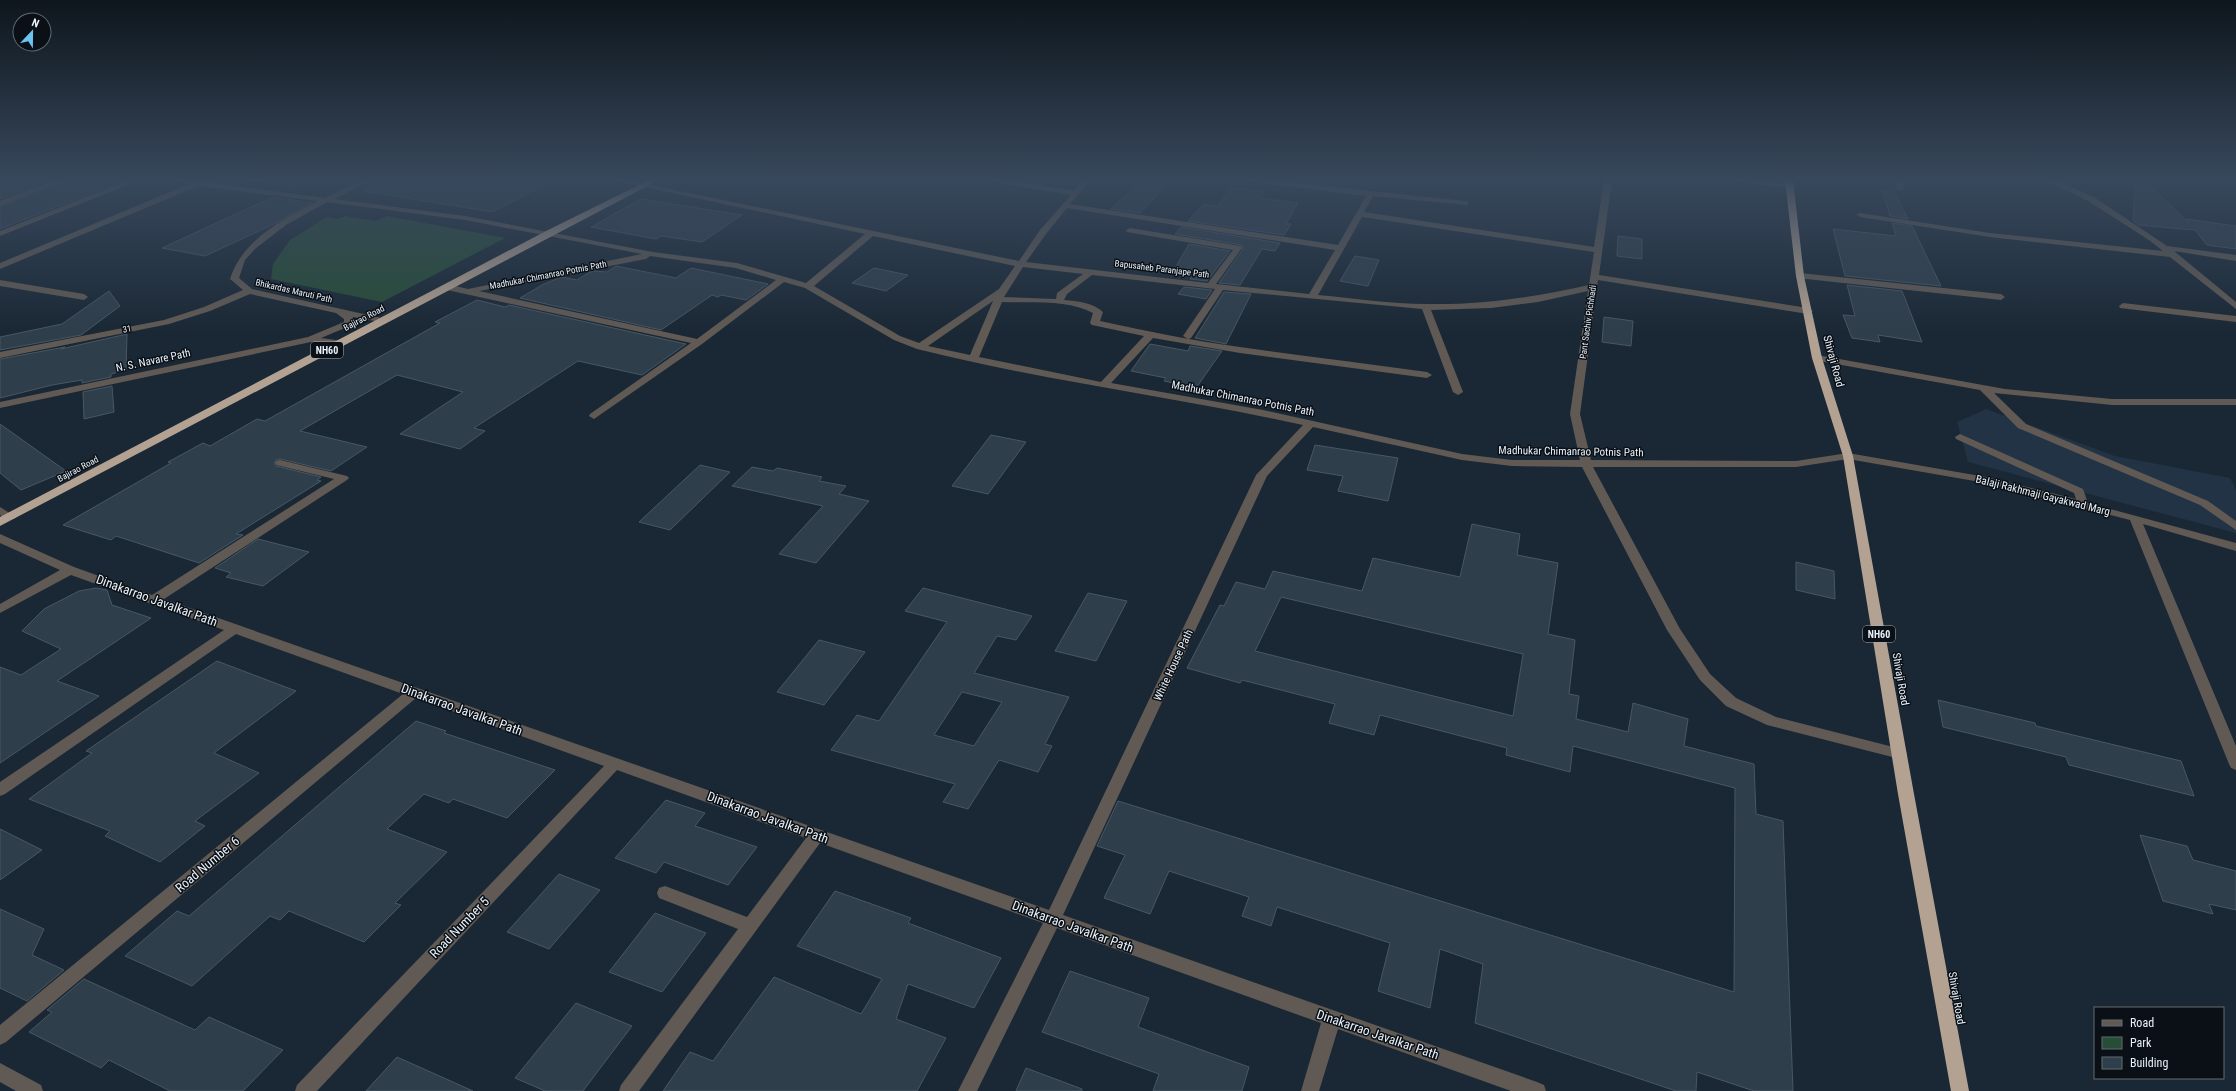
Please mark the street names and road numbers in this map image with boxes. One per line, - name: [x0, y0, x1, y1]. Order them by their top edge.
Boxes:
- street label: Bapusaheb Paranjape Path: [1114, 258, 1210, 280]
- street label: Madhukar Chimanrao Potnis Path: [489, 259, 607, 291]
- street label: Bhikardas Maruti Path: [255, 277, 333, 305]
- street label: Pant Sachiv Pichhadi: [1578, 284, 1598, 360]
- street label: Bajirao Road: [342, 303, 386, 333]
- street label: 31: [122, 323, 132, 335]
- street label: Shivaji Road: [1820, 334, 1847, 388]
- road number: NH60: [311, 342, 343, 358]
- street label: N. S. Navare Path: [115, 346, 192, 375]
- street label: Madhukar Chimanrao Potnis Path: [1170, 378, 1315, 419]
- street label: Madhukar Chimanrao Potnis Path: [1498, 444, 1644, 459]
- street label: Bajirao Road: [56, 454, 100, 484]
- street label: Balaji Rakhmaji Gayakwad Marg: [1974, 472, 2111, 518]
- street label: Dinakarrao Javalkar Path: [94, 572, 220, 629]
- road number: NH60: [1863, 626, 1895, 642]
- street label: White House Path: [1151, 627, 1196, 703]
- street label: Shivaji Road: [1890, 652, 1912, 706]
- street label: Dinakarrao Javalkar Path: [399, 681, 525, 738]
- street label: Dinakarrao Javalkar Path: [705, 789, 831, 846]
- street label: Road Number 6: [172, 833, 242, 896]
- street label: Road Number 5: [426, 894, 492, 961]
- street label: Dinakarrao Javalkar Path: [1010, 898, 1136, 955]
- street label: Shivaji Road: [1946, 971, 1968, 1025]
- street label: Dinakarrao Javalkar Path: [1315, 1007, 1441, 1062]

